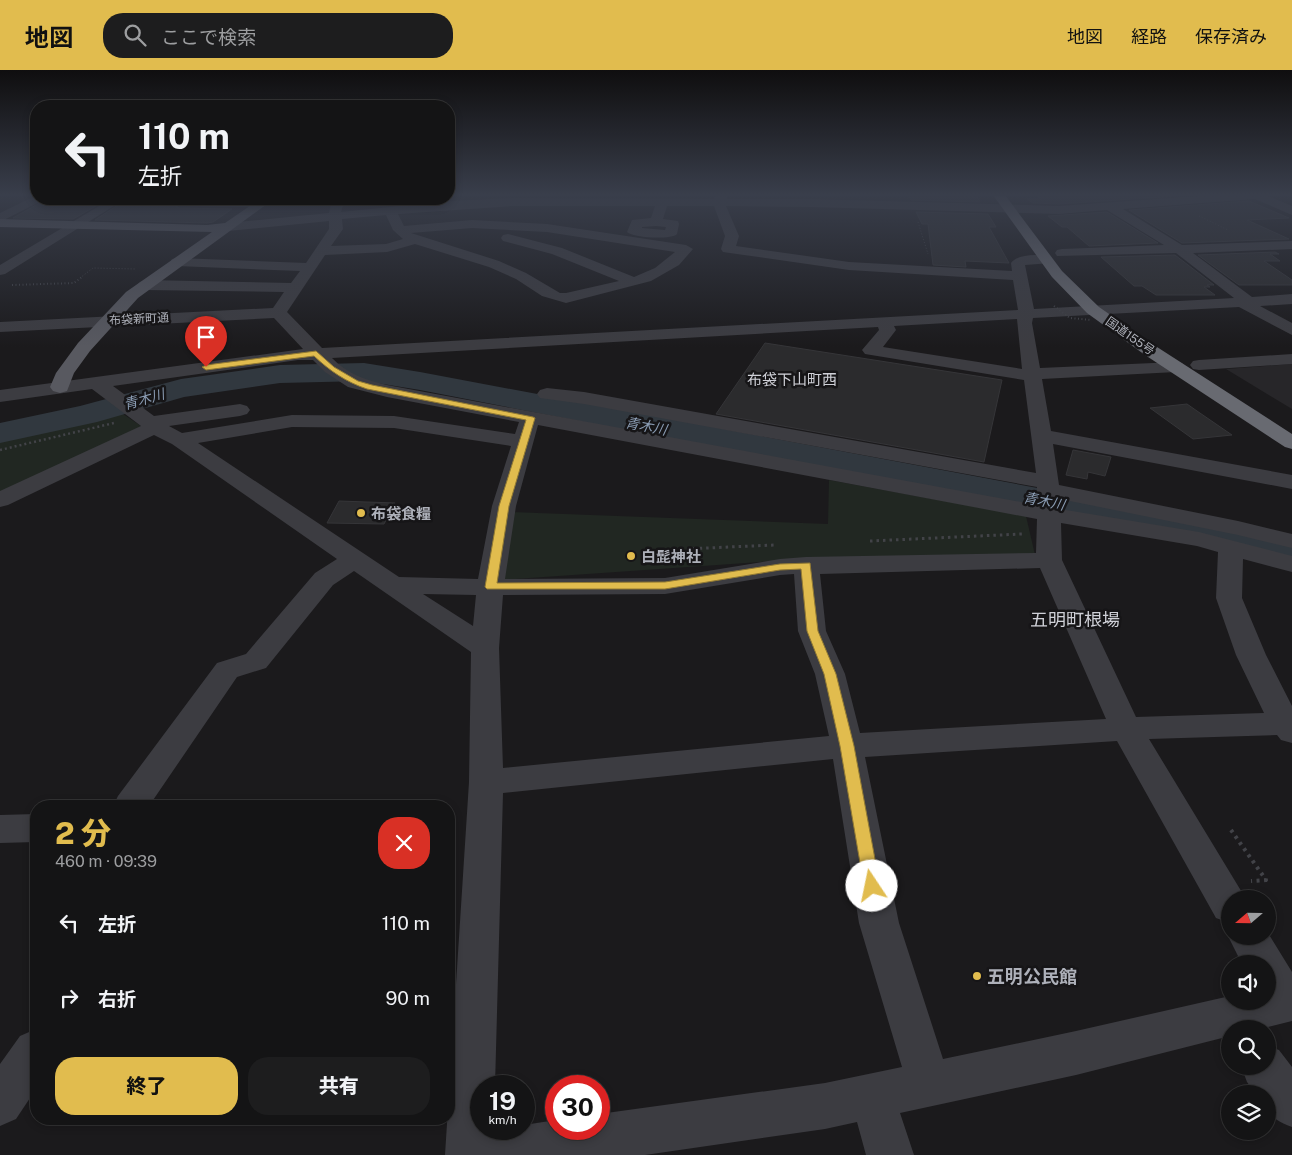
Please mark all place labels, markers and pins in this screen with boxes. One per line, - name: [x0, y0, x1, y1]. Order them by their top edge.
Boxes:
- pin: [185, 316, 227, 367]
- place label: 布袋食糧: [371, 505, 431, 522]
- marker: 布袋食糧: [355, 507, 367, 519]
- place label: 白髭神社: [641, 548, 701, 565]
- marker: 白髭神社: [625, 550, 637, 562]
- place label: 五明公民館: [987, 966, 1077, 987]
- marker: 五明公民館: [971, 970, 983, 982]

